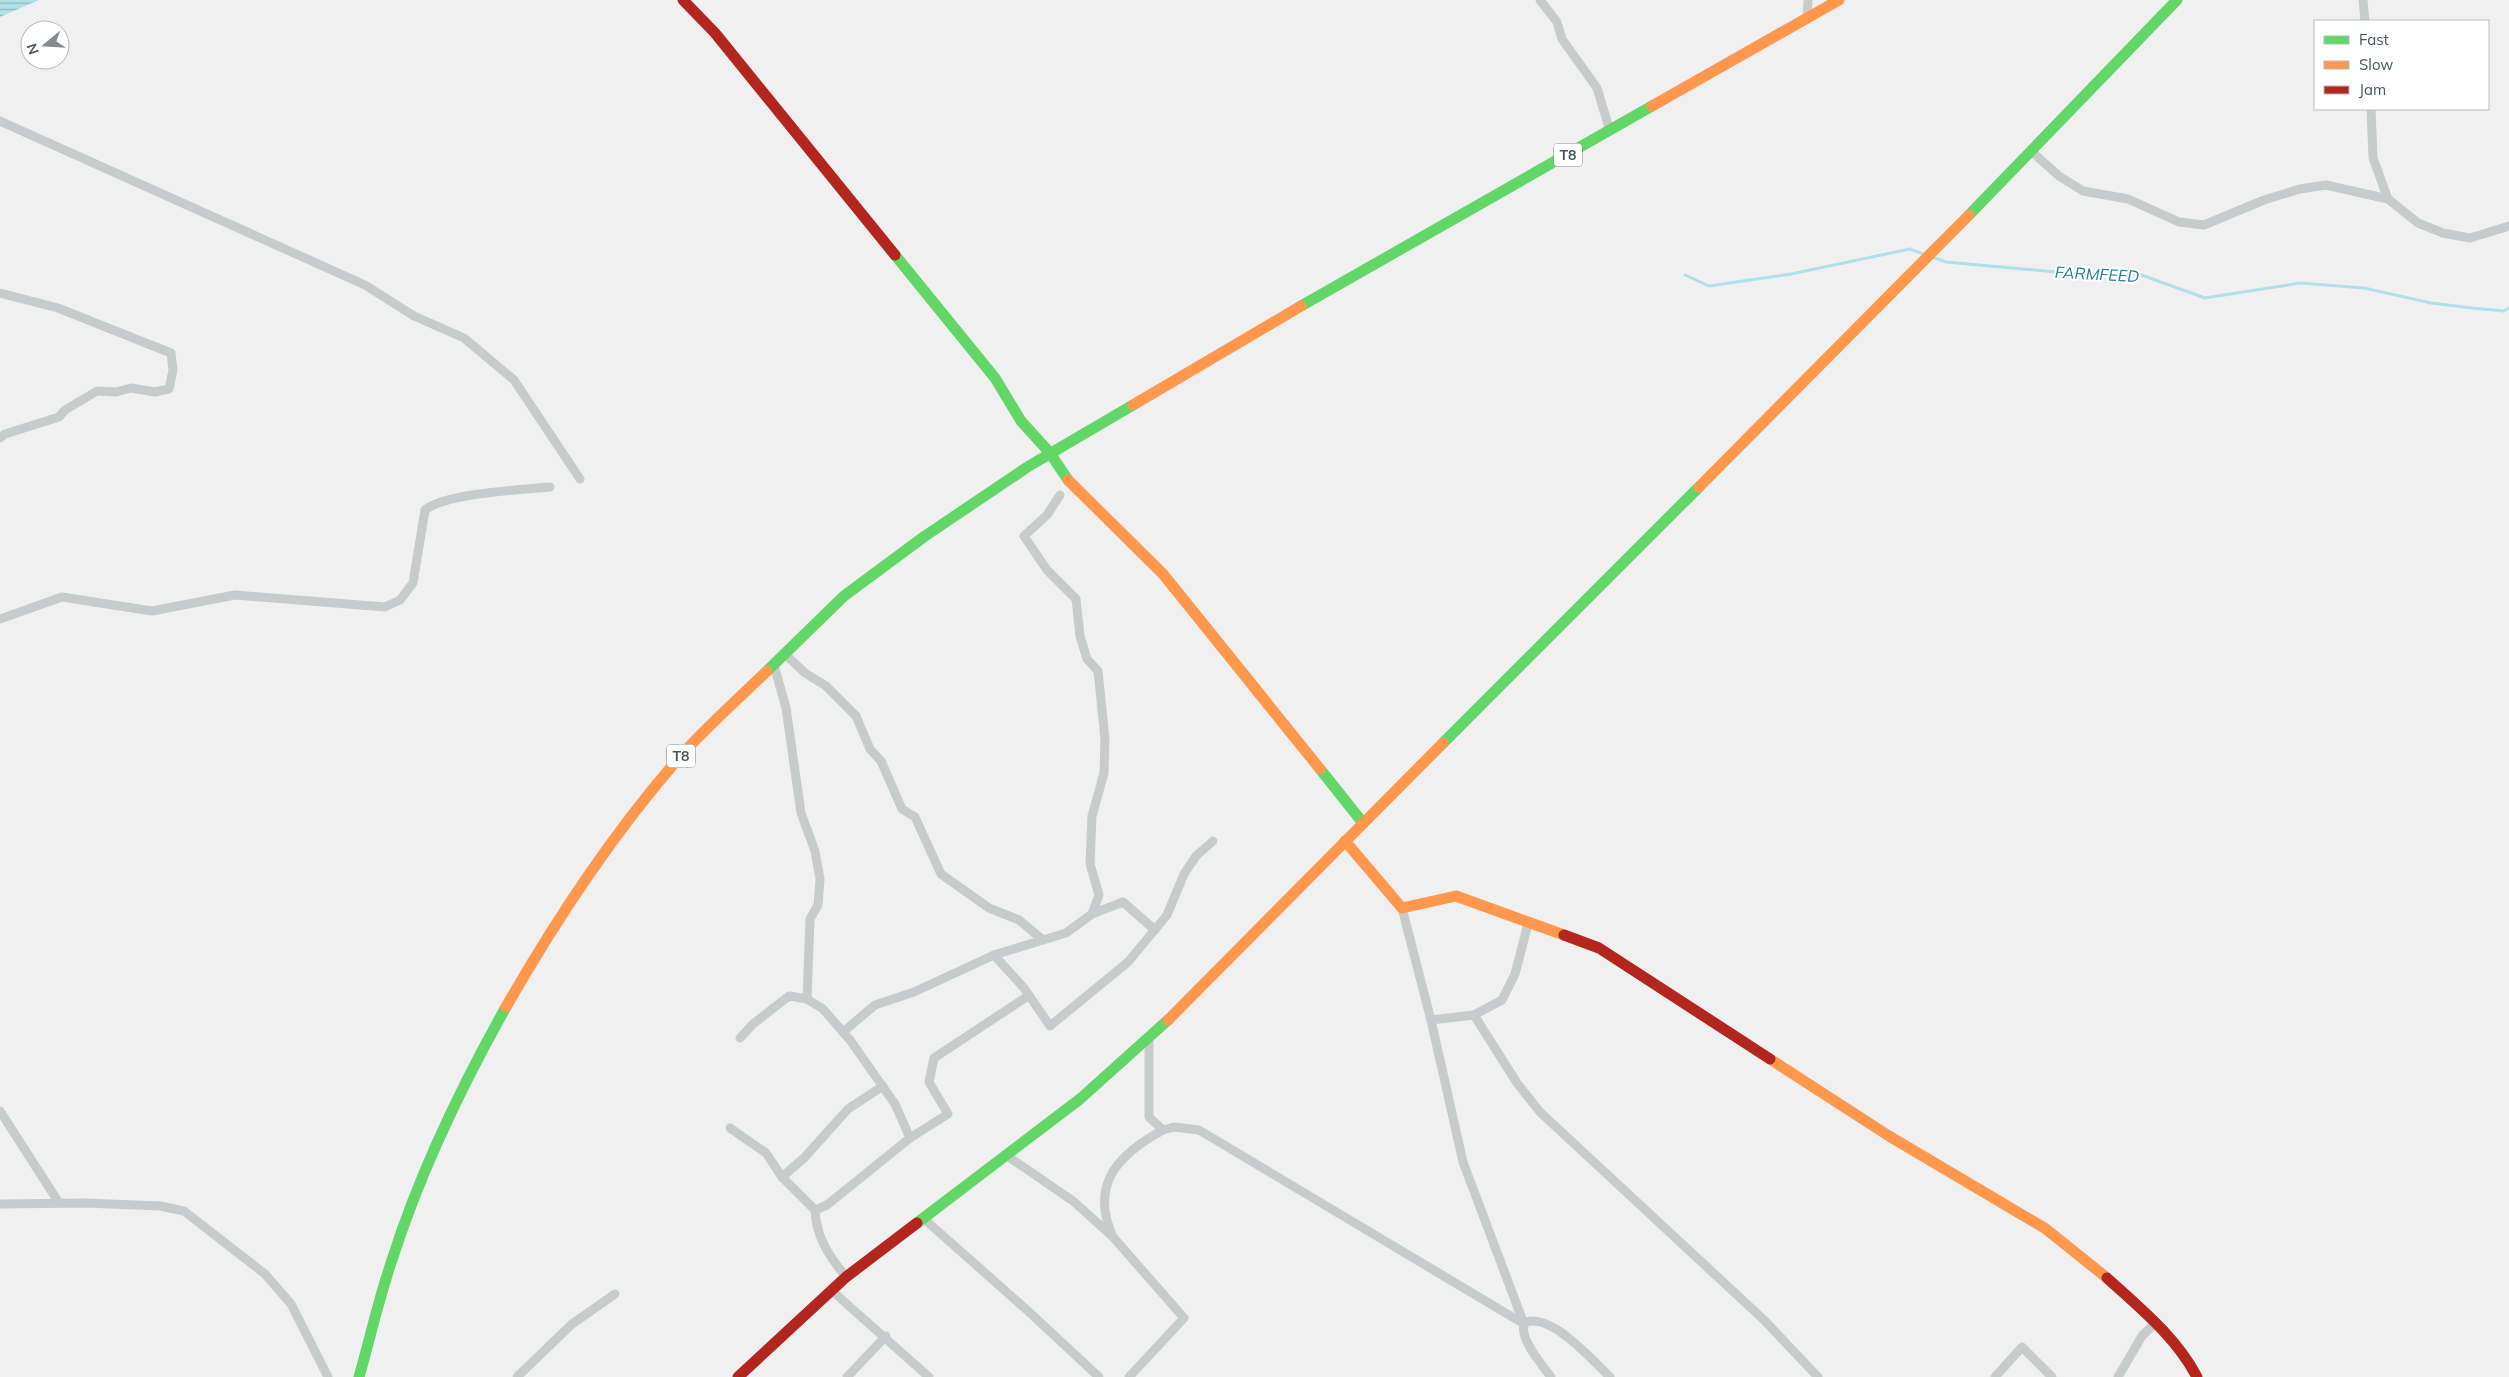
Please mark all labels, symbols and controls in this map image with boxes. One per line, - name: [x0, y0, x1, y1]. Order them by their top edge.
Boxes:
- north arrow: [20, 20, 70, 70]
- legend: [2314, 20, 2489, 110]
- text: Fast: [2359, 30, 2389, 49]
- text: N: [22, 41, 43, 57]
- text: Slow: [2359, 55, 2393, 74]
- text: Jam: [2359, 80, 2386, 99]
- road number: T8: [1554, 144, 1582, 166]
- water label: FARMFEED: [2054, 262, 2140, 286]
- road number: T8: [667, 744, 695, 768]

